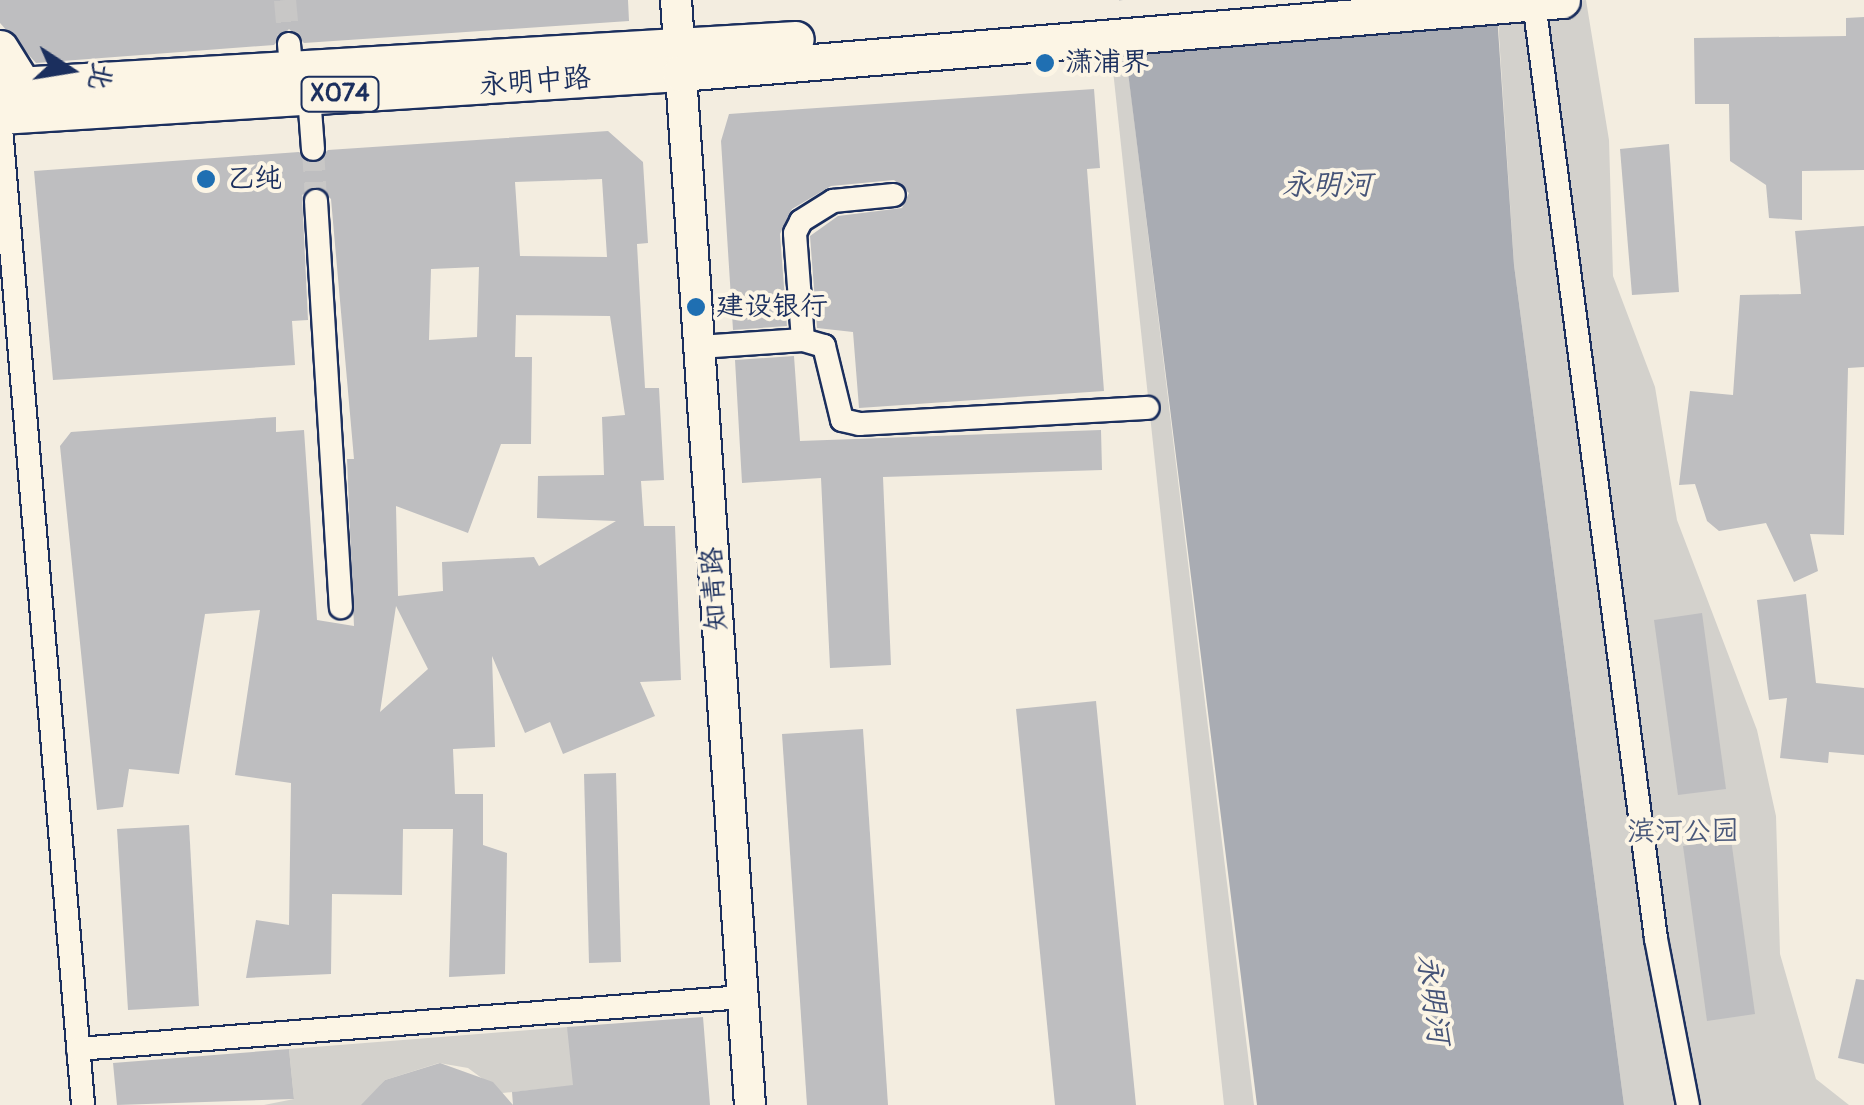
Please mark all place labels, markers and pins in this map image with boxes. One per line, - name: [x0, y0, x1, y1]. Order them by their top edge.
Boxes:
- place label: 潇浦界: [1065, 46, 1149, 80]
- marker: 潇浦界: [1034, 52, 1056, 74]
- place label: 乙纯: [226, 162, 282, 196]
- marker: 乙纯: [195, 168, 217, 190]
- place label: 建设银行: [716, 290, 828, 324]
- marker: 建设银行: [685, 296, 707, 318]

